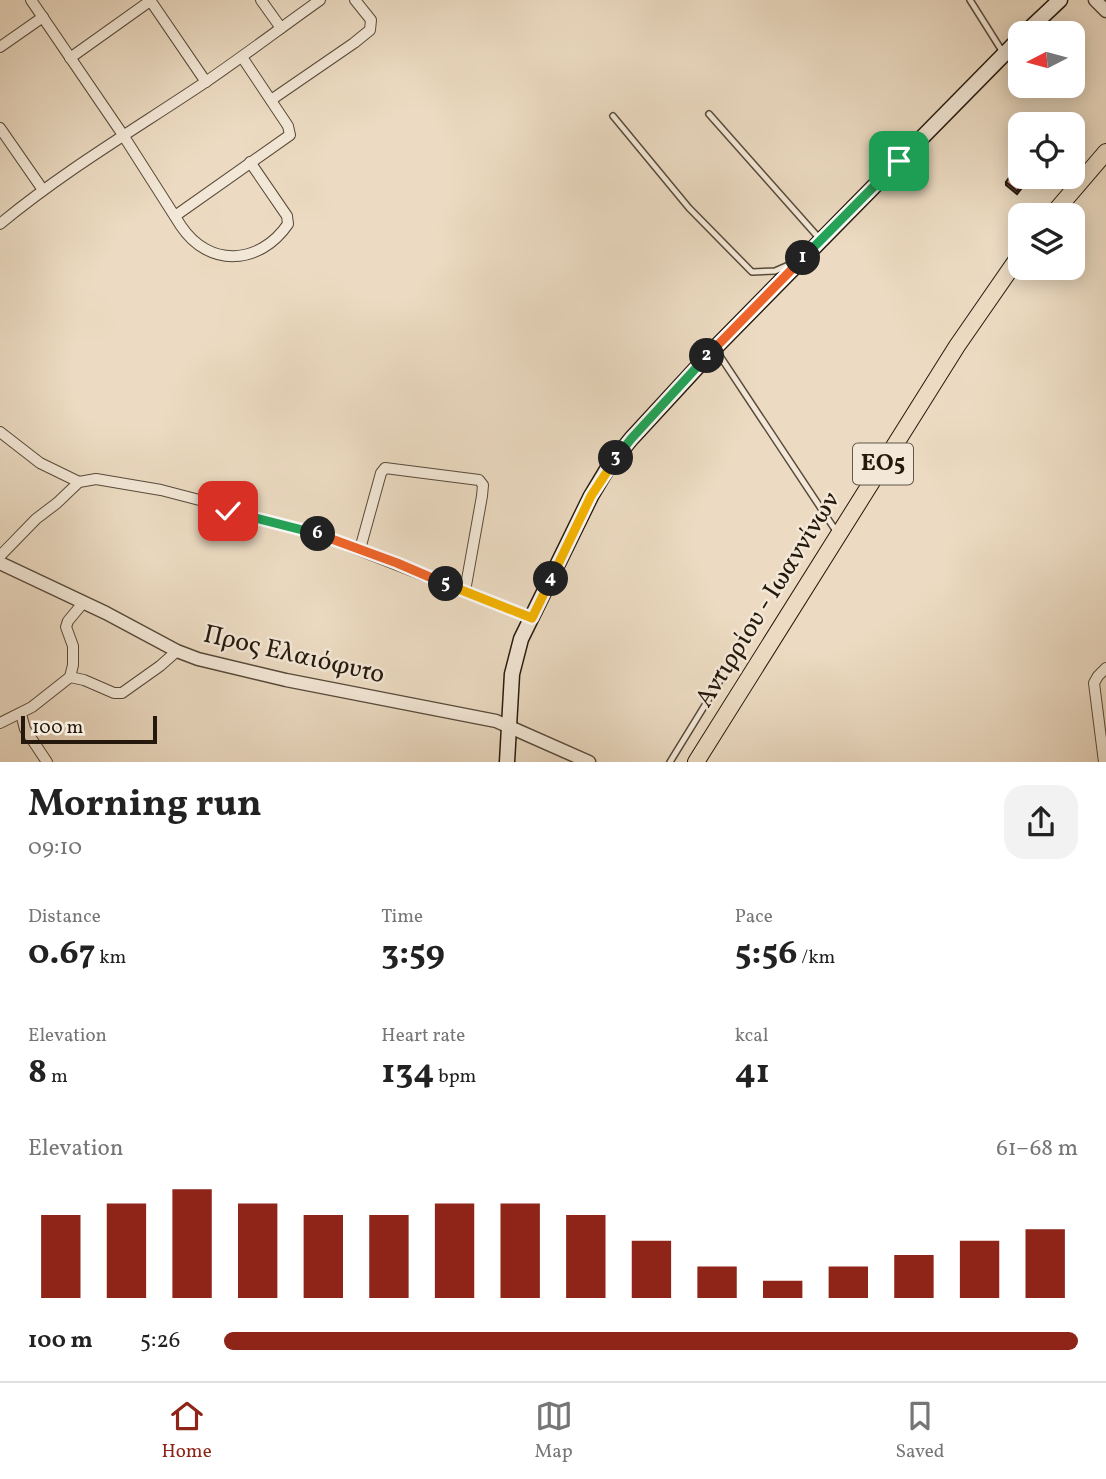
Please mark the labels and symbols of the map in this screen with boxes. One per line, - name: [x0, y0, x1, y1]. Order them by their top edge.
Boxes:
- north arrow: [1008, 21, 1085, 98]
- pin: [869, 131, 929, 191]
- pin: 1: [786, 240, 820, 276]
- pin: 2: [690, 338, 724, 374]
- pin: 3: [598, 440, 634, 476]
- road number: ΕΟ5: [853, 444, 913, 485]
- pin: [198, 481, 258, 541]
- street label: Αντιρρίου - Ιωαννίνων: [687, 485, 849, 715]
- pin: 6: [300, 516, 336, 552]
- pin: 4: [534, 562, 568, 596]
- pin: 5: [428, 566, 464, 602]
- street label: Προς Ελαιόφυτο: [200, 617, 388, 693]
- scale bar: [21, 712, 158, 744]

